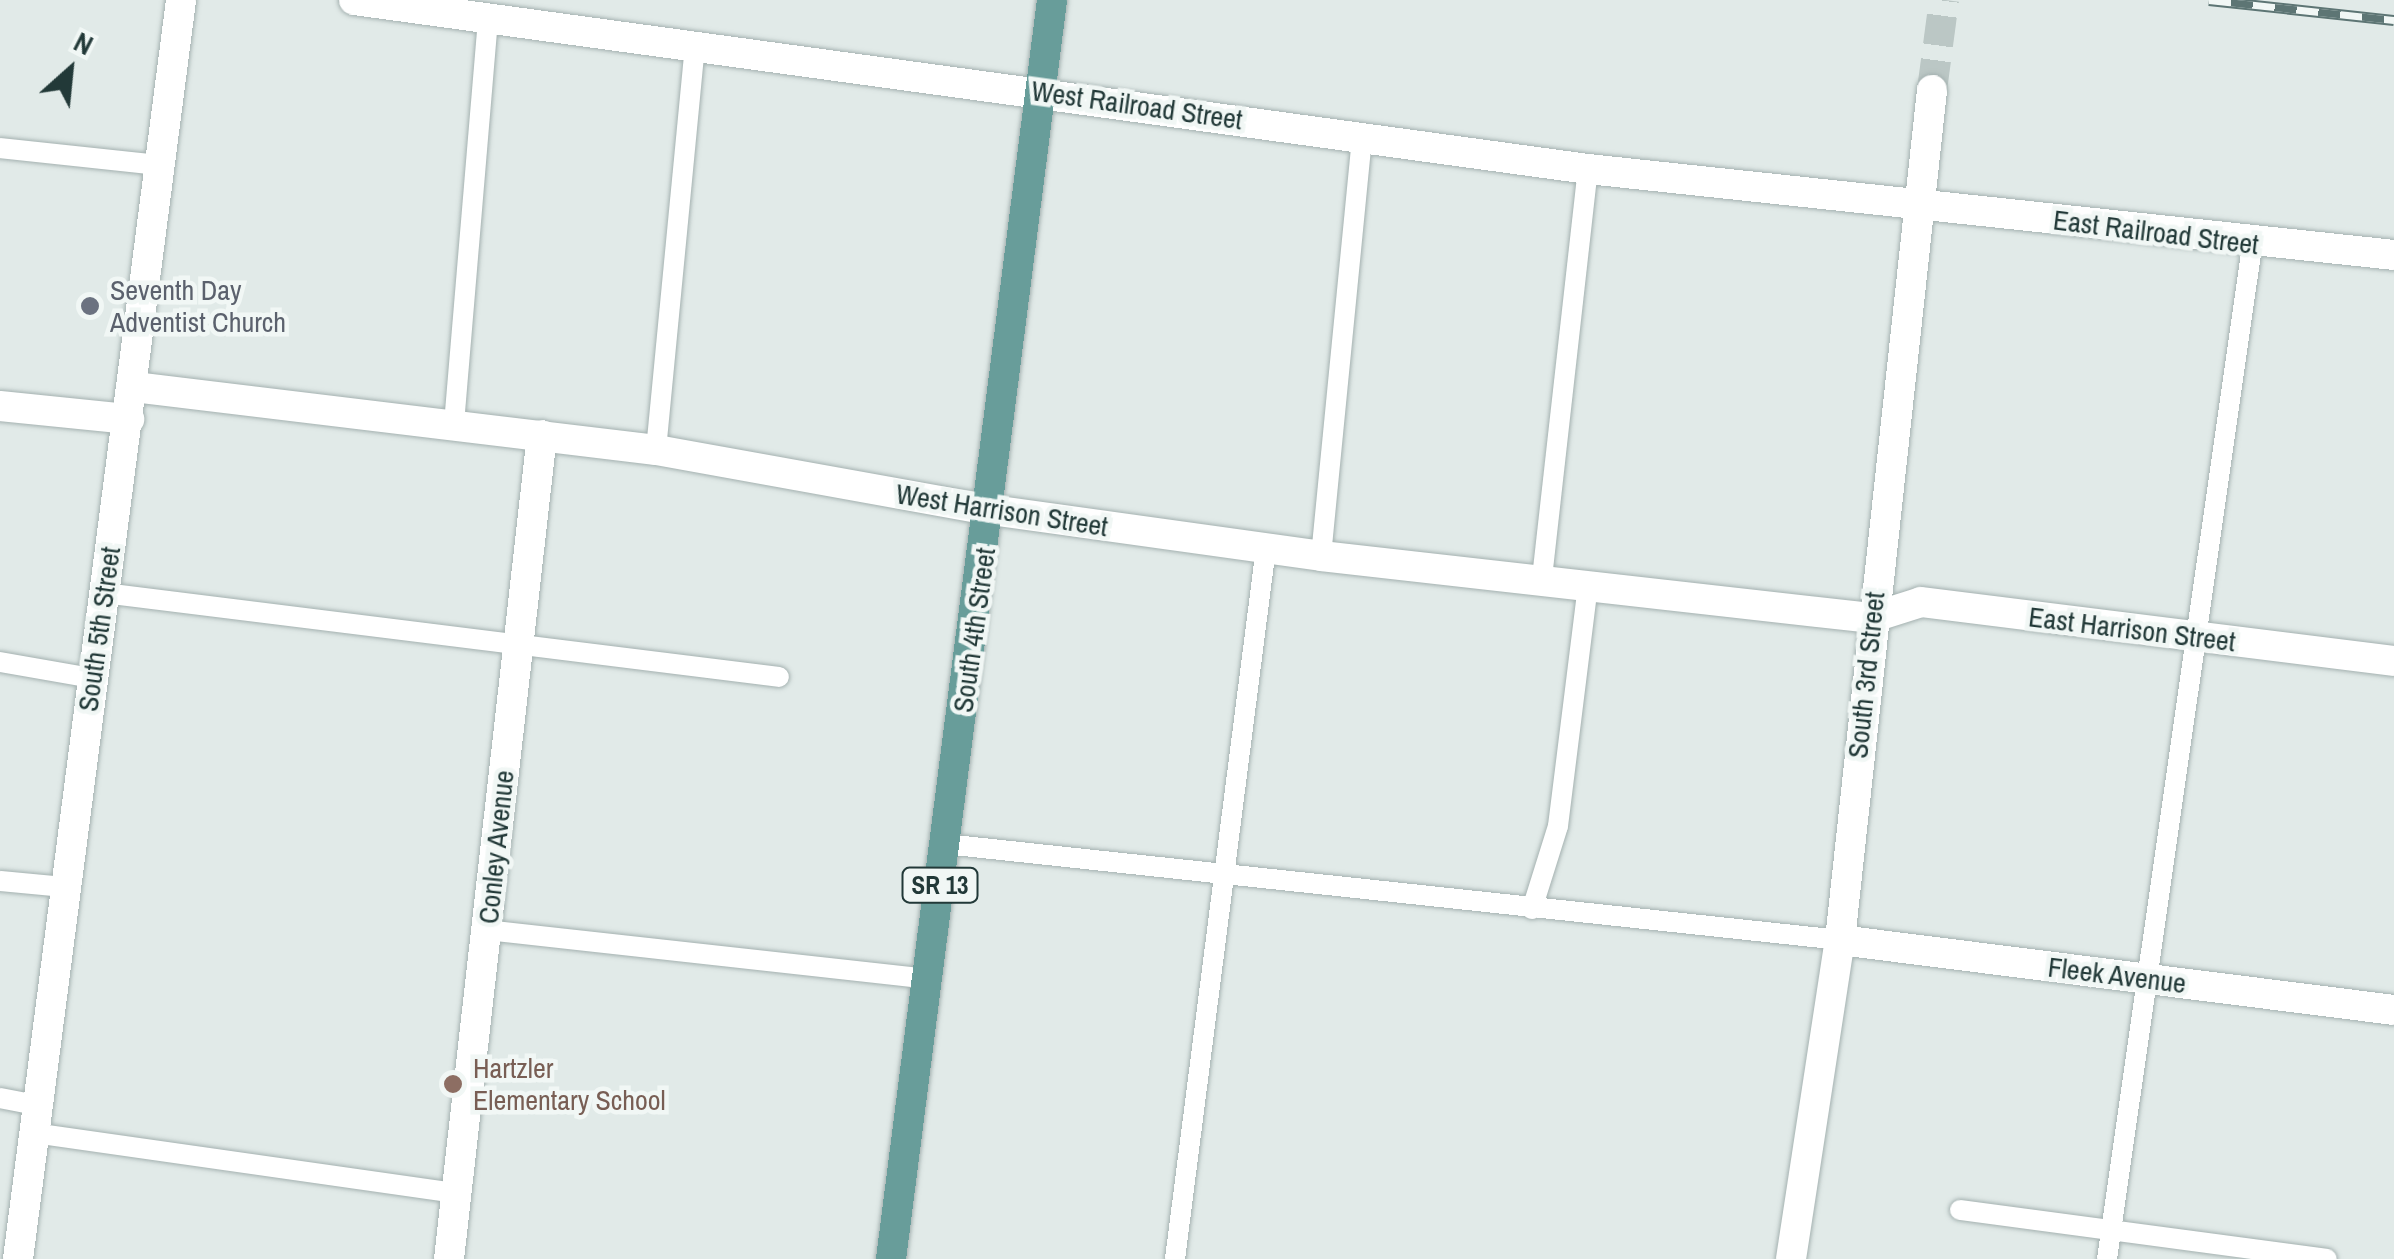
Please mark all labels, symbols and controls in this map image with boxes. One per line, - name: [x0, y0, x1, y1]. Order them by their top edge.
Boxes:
- north arrow: [20, 20, 120, 120]
- text: N: [68, 23, 100, 64]
- street label: West Railroad Street: [1029, 74, 1245, 136]
- street label: East Railroad Street: [2051, 203, 2261, 261]
- place label: Seventh Day Adventist Church: [110, 273, 286, 339]
- marker: Seventh Day Adventist Church: [79, 295, 101, 317]
- street label: West Harrison Street: [894, 477, 1110, 543]
- street label: South 5th Street: [71, 544, 127, 714]
- street label: South 4th Street: [946, 545, 1002, 715]
- street label: South 3rd Street: [1841, 590, 1891, 760]
- street label: East Harrison Street: [2027, 600, 2237, 658]
- street label: Conley Avenue: [471, 768, 521, 926]
- road number: SR 13: [900, 865, 980, 905]
- street label: Fleek Avenue: [2045, 950, 2189, 1000]
- place label: Hartzler Elementary School: [473, 1051, 666, 1117]
- marker: Hartzler Elementary School: [442, 1073, 464, 1095]

